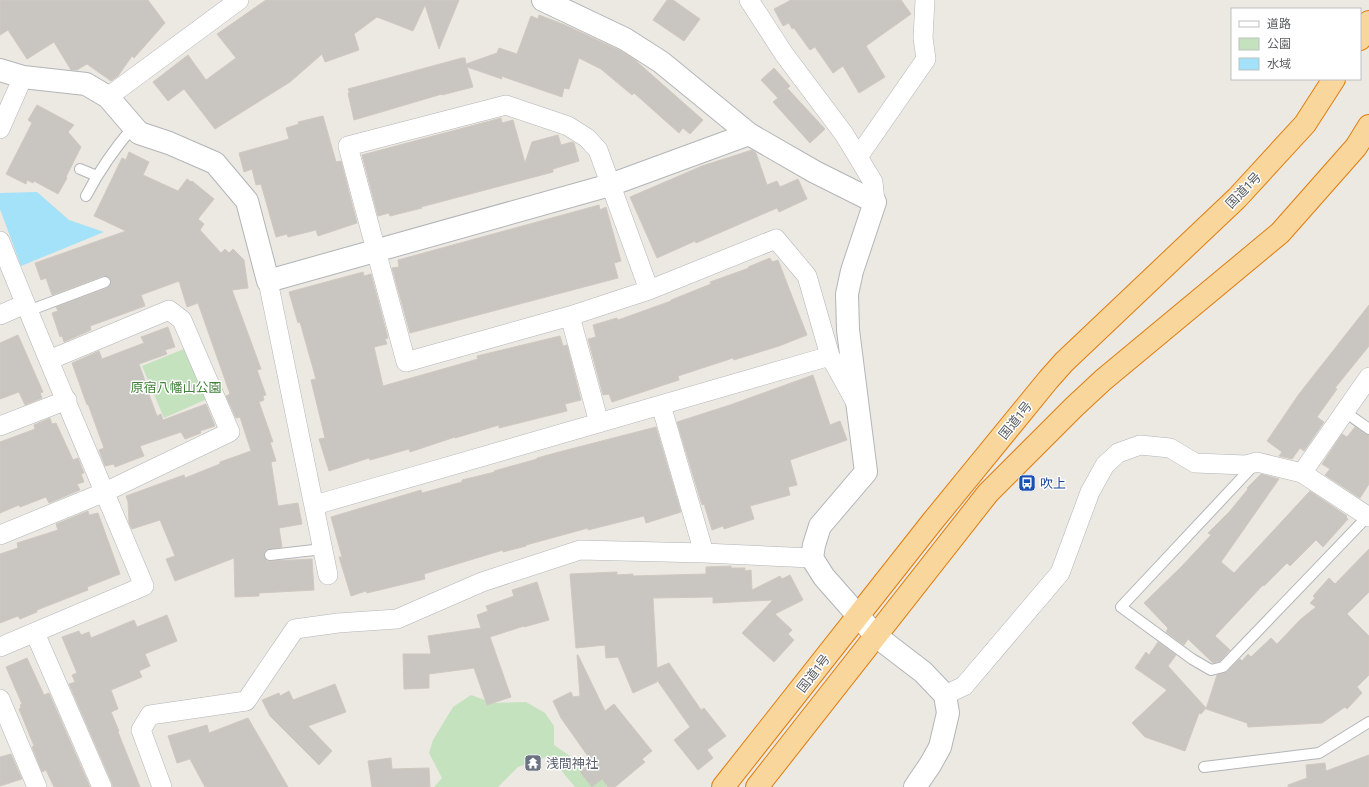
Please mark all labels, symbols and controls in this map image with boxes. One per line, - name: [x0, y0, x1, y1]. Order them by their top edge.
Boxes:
- legend: [1231, 8, 1361, 80]
- text: 道路: [1267, 17, 1291, 31]
- text: 公園: [1267, 37, 1291, 51]
- text: 水域: [1267, 57, 1291, 71]
- street label: 国道1号: [1223, 169, 1264, 211]
- park label: 原宿八幡山公園: [130, 380, 222, 395]
- street label: 国道1号: [996, 398, 1035, 442]
- bus stop icon: 吹上: [1017, 473, 1037, 493]
- place label: 吹上: [1040, 476, 1066, 491]
- street label: 国道1号: [794, 651, 833, 695]
- temple icon: 浅間神社: [523, 753, 543, 773]
- place label: 浅間神社: [546, 756, 598, 771]

